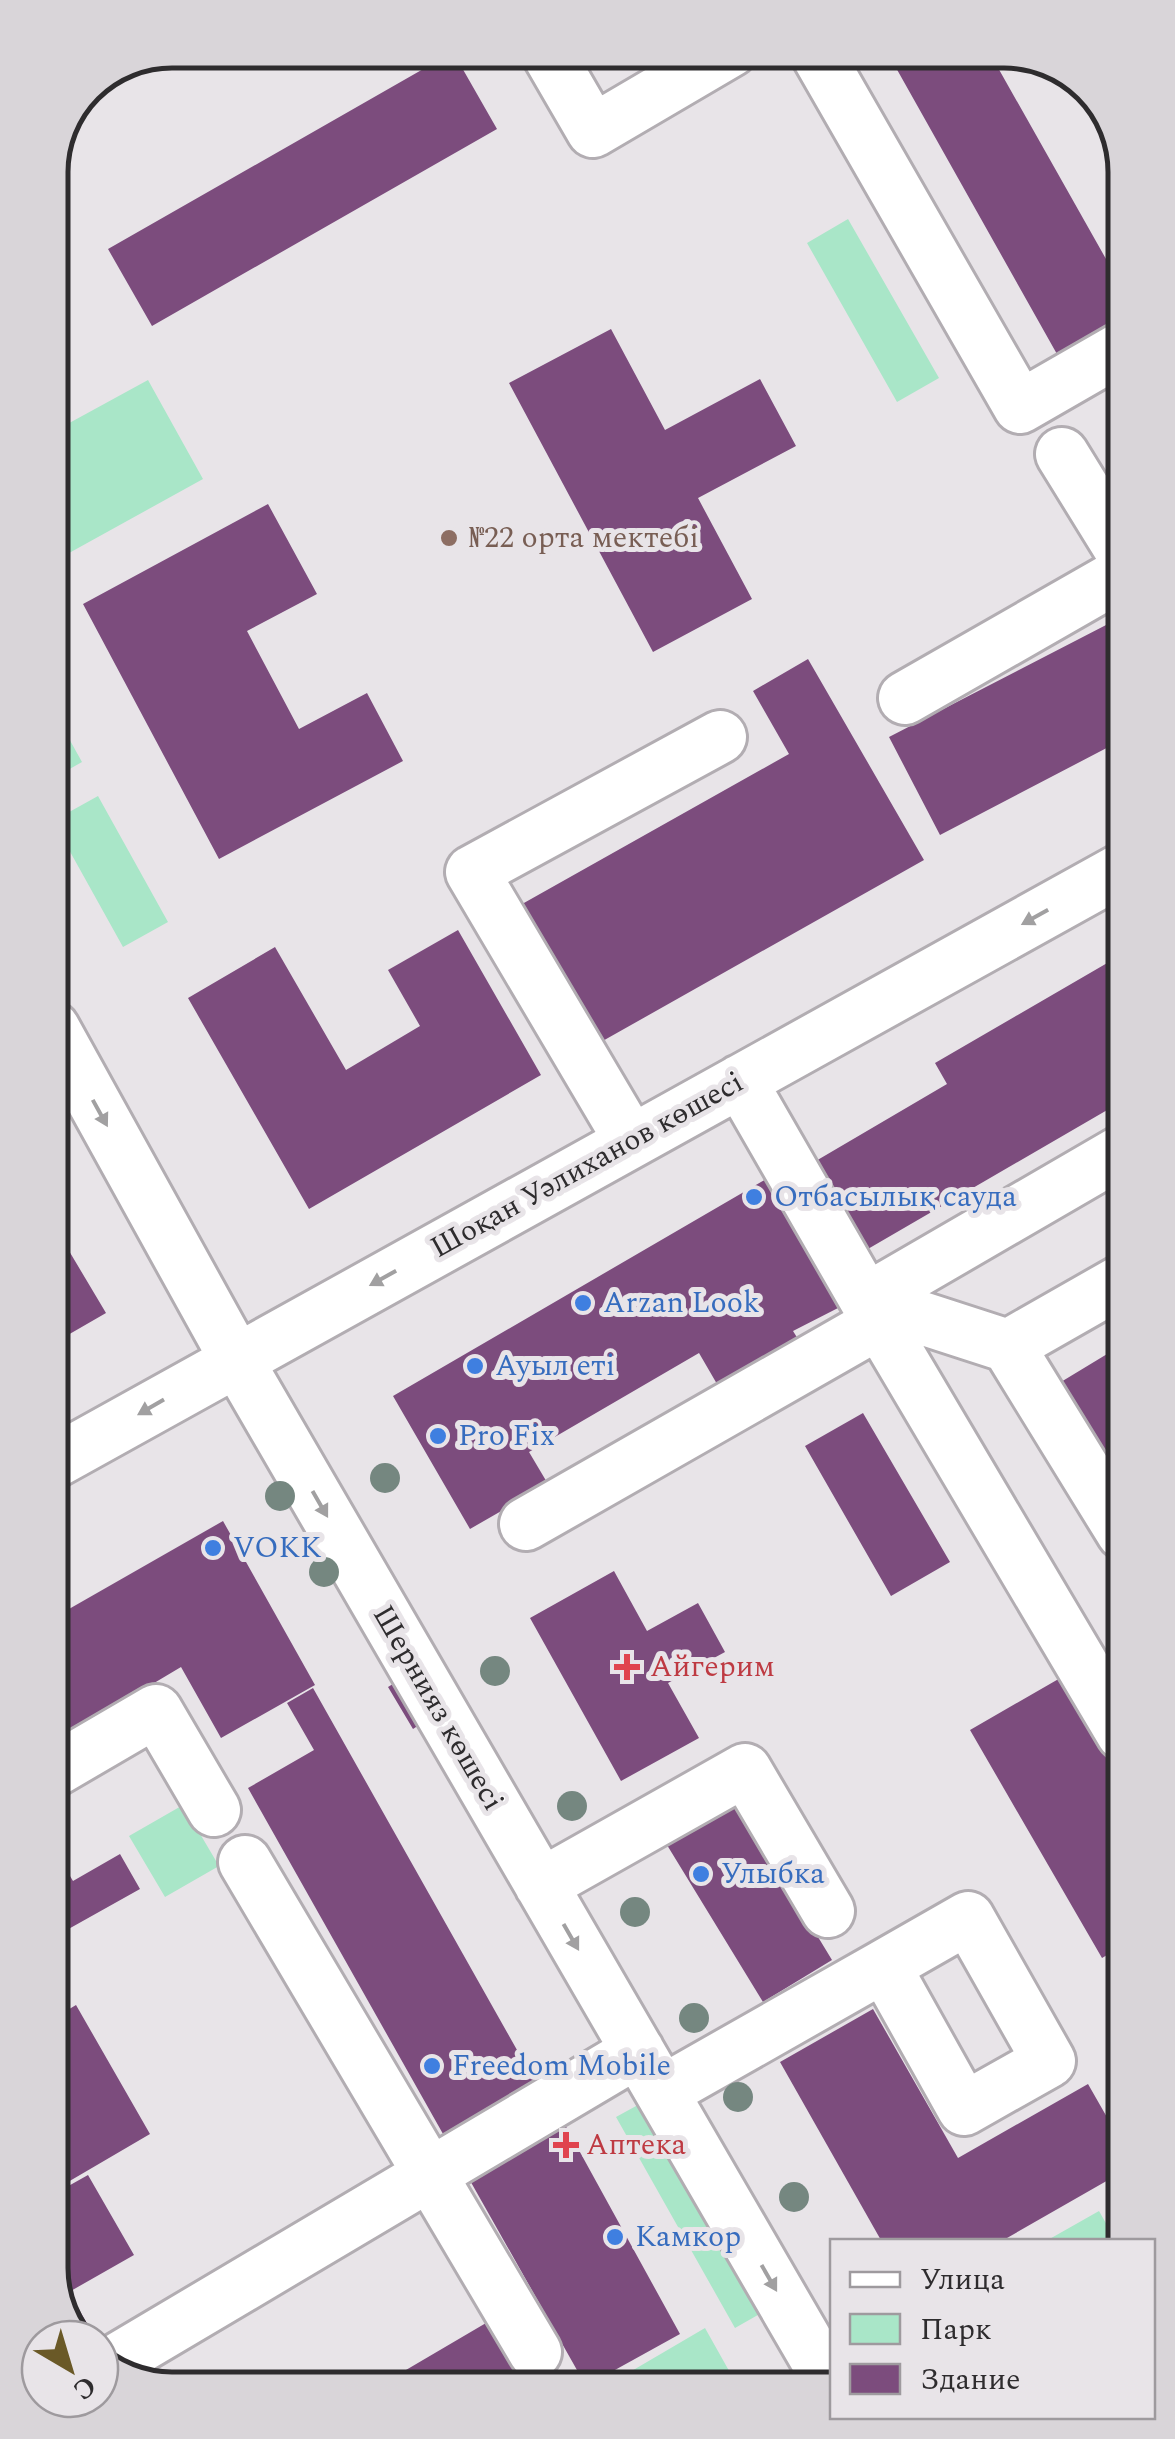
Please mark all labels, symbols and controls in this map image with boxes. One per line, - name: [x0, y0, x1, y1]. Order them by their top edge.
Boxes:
- place label: №22 орта мектебі: [469, 515, 699, 561]
- marker: №22 орта мектебі: [438, 527, 460, 549]
- one-way arrow: [1021, 909, 1050, 926]
- street label: Шоқан Уәлиханов көшесі: [422, 1060, 752, 1270]
- one-way arrow: [91, 1099, 108, 1128]
- place label: Отбасылық сауда: [774, 1174, 1017, 1220]
- marker: Отбасылық сауда: [743, 1186, 765, 1208]
- one-way arrow: [369, 1269, 398, 1286]
- place label: Arzan Look: [603, 1280, 760, 1326]
- marker: Arzan Look: [572, 1292, 594, 1314]
- place label: Ауыл еті: [495, 1343, 615, 1389]
- marker: Ауыл еті: [464, 1355, 486, 1377]
- one-way arrow: [137, 1398, 166, 1415]
- place label: Pro Fix: [458, 1413, 555, 1459]
- marker: Pro Fix: [427, 1425, 449, 1447]
- one-way arrow: [311, 1490, 329, 1518]
- place label: VOKK: [233, 1525, 322, 1571]
- marker: VOKK: [202, 1537, 224, 1559]
- street label: Шернияз көшесі: [360, 1597, 516, 1819]
- place label: Айгерим: [650, 1644, 775, 1690]
- marker: Айгерим: [614, 1654, 640, 1680]
- place label: Улыбка: [721, 1851, 825, 1897]
- marker: Улыбка: [690, 1863, 712, 1885]
- one-way arrow: [562, 1922, 579, 1951]
- place label: Freedom Mobile: [452, 2043, 671, 2089]
- marker: Freedom Mobile: [421, 2055, 443, 2077]
- place label: Аптека: [586, 2122, 687, 2168]
- marker: Аптека: [555, 2134, 577, 2156]
- place label: Камкор: [635, 2214, 741, 2260]
- marker: Камкор: [604, 2226, 626, 2248]
- legend: [830, 2239, 1155, 2419]
- text: Улица: [920, 2257, 1005, 2303]
- one-way arrow: [760, 2264, 778, 2292]
- text: Парк: [920, 2307, 992, 2353]
- north arrow: [20, 2319, 120, 2419]
- text: Здание: [920, 2357, 1021, 2403]
- text: С: [63, 2364, 106, 2411]

